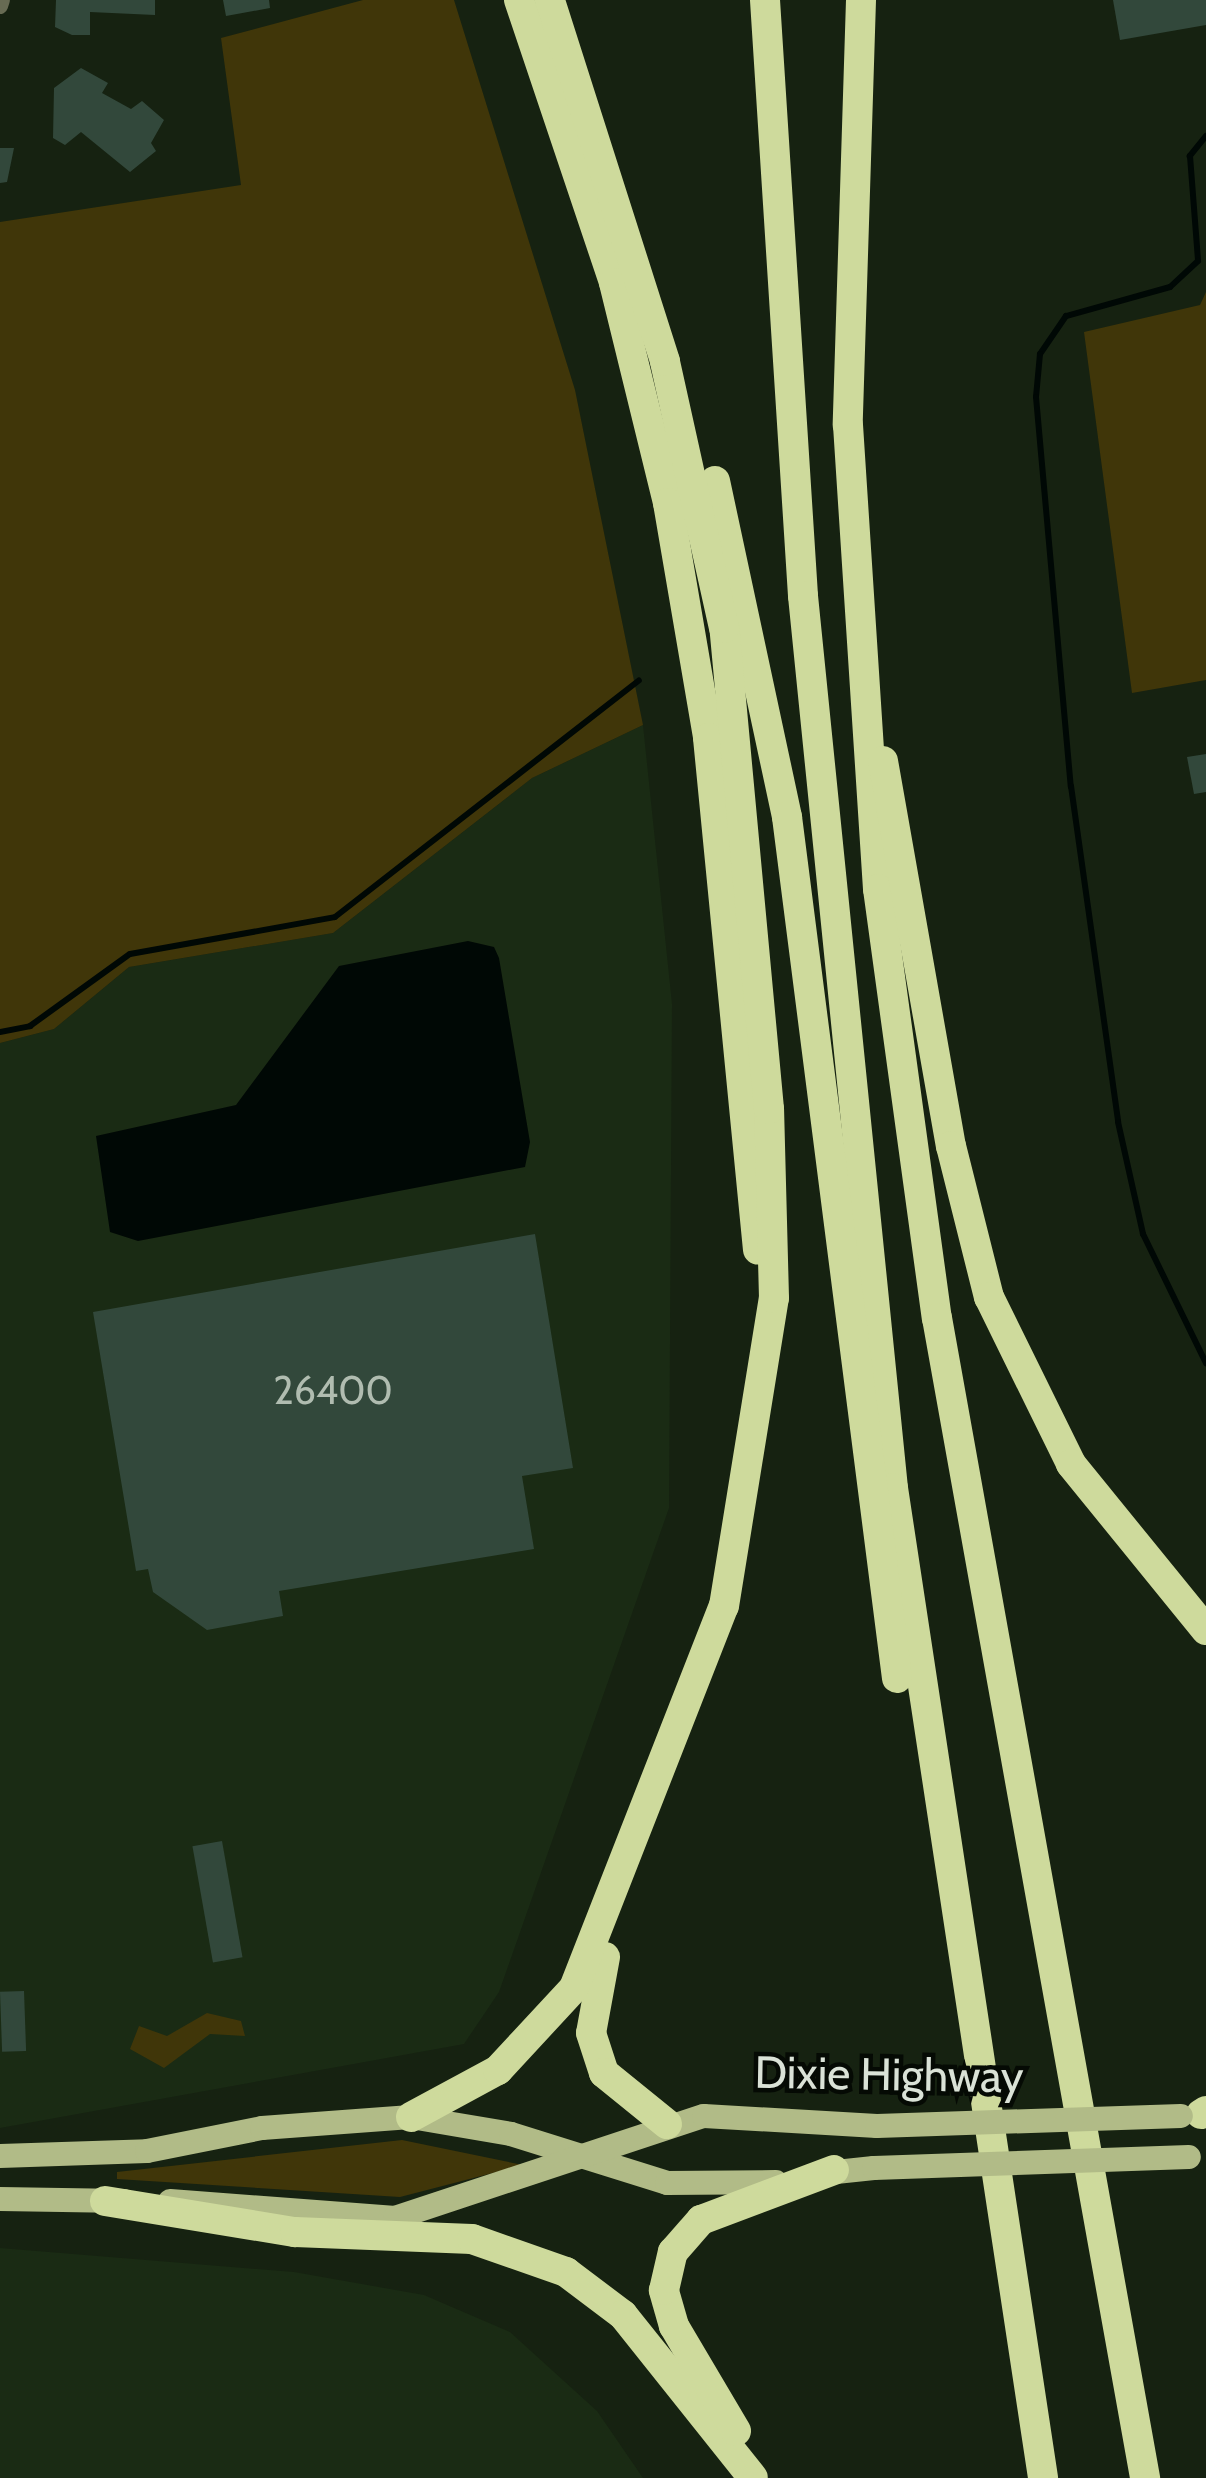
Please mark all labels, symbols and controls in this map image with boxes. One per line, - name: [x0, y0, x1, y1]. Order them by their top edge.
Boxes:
- house number: 26400: [273, 1367, 393, 1413]
- street label: Dixie Highway: [754, 2046, 1024, 2104]

